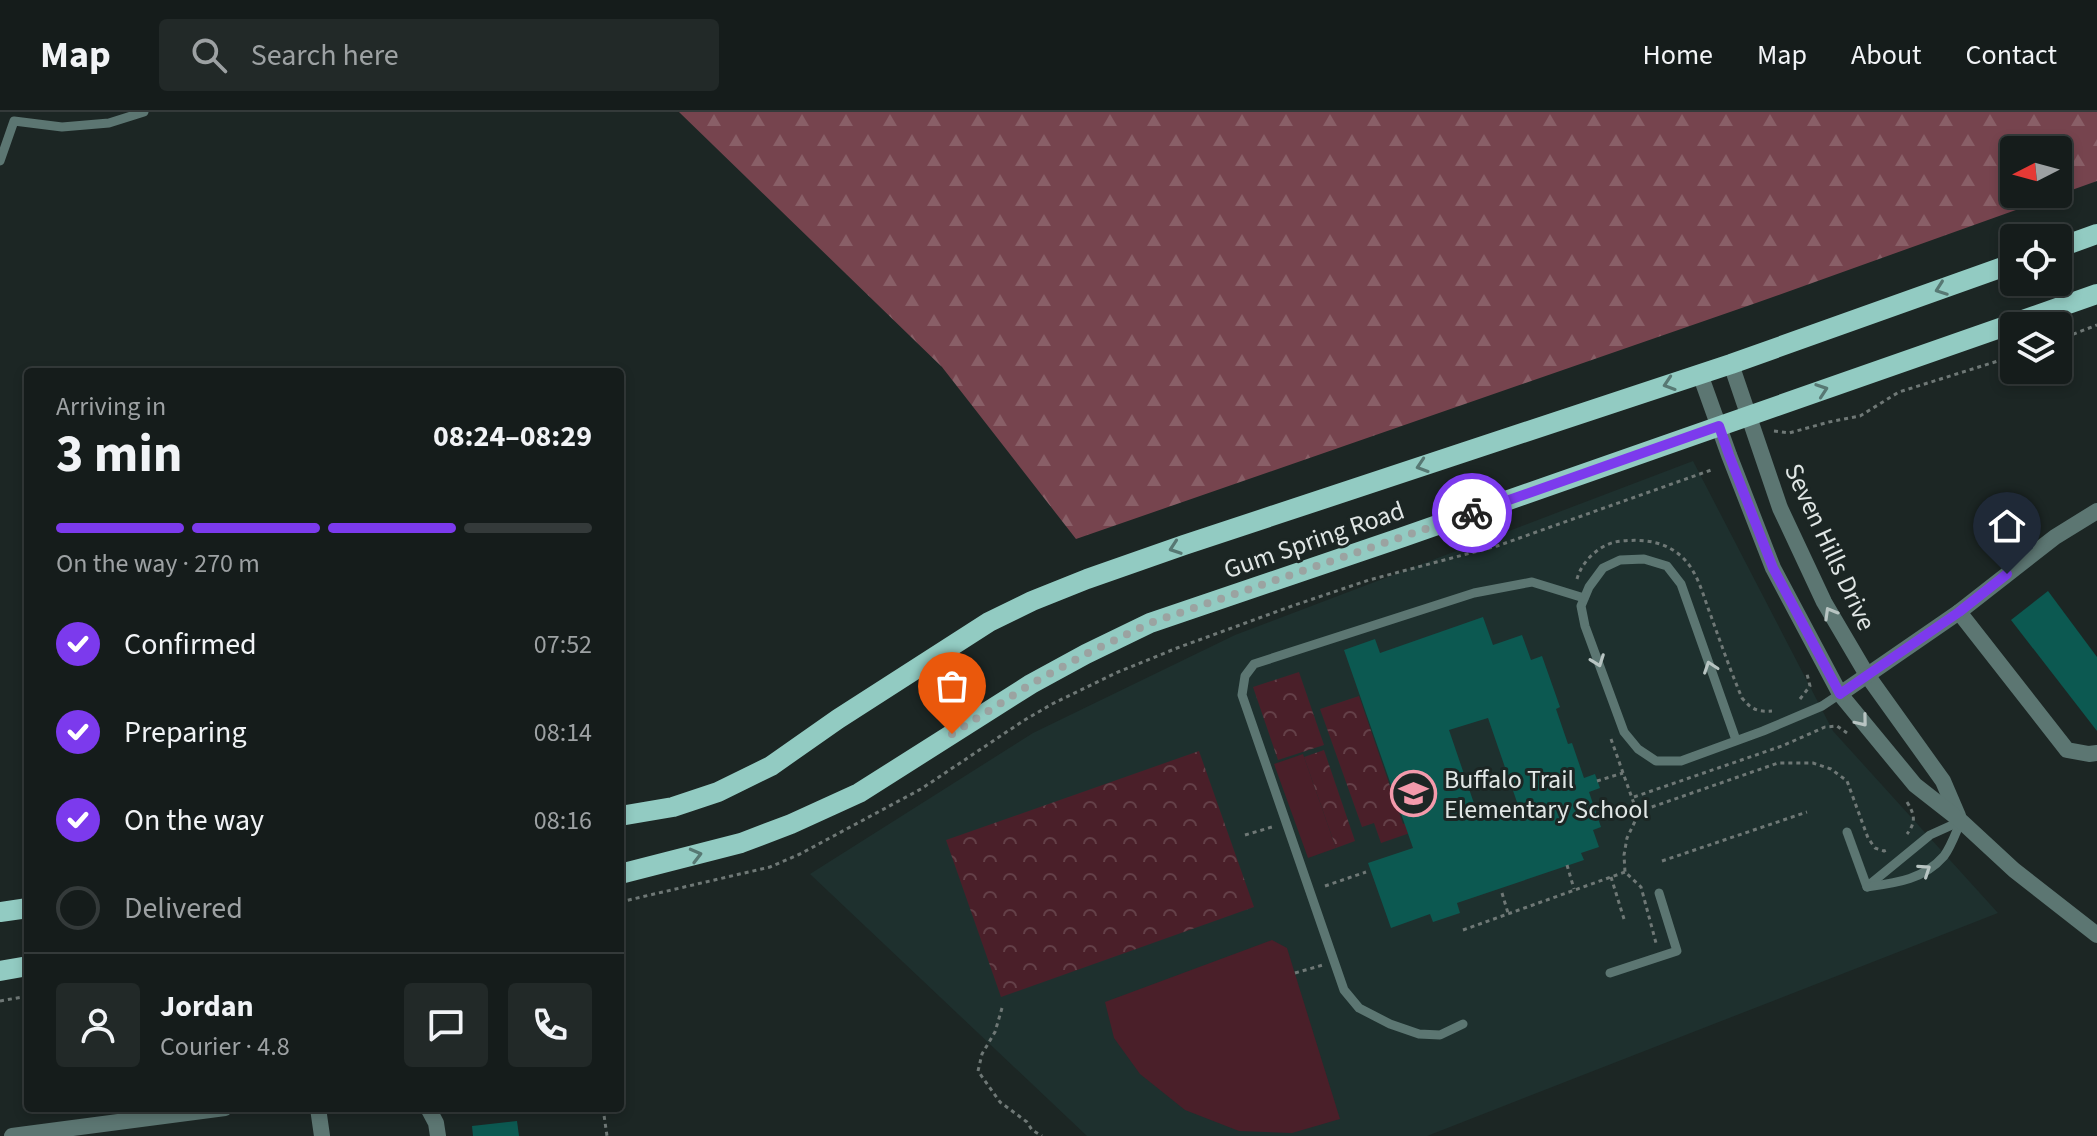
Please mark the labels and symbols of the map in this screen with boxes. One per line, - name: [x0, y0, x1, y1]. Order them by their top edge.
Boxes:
- north arrow: [2000, 136, 2072, 208]
- one-way arrow: [1934, 280, 1948, 296]
- one-way arrow: [1662, 375, 1676, 391]
- one-way arrow: [1814, 384, 1828, 400]
- one-way arrow: [1415, 457, 1429, 473]
- street label: Seven Hills Drive: [1775, 457, 1885, 637]
- courier: [1432, 473, 1512, 553]
- street label: Gum Spring Road: [1219, 492, 1409, 588]
- pin: [1973, 492, 2041, 574]
- one-way arrow: [1169, 538, 1183, 555]
- one-way arrow: [1824, 607, 1840, 622]
- pin: [918, 652, 986, 734]
- one-way arrow: [1588, 653, 1605, 667]
- one-way arrow: [1703, 661, 1720, 675]
- one-way arrow: [1852, 712, 1867, 726]
- place label: Buffalo Trail Elementary School: [1444, 761, 1649, 828]
- school or university icon: Buffalo Trail Elementary School: [1389, 770, 1437, 818]
- one-way arrow: [688, 848, 702, 864]
- one-way arrow: [1917, 865, 1931, 880]

